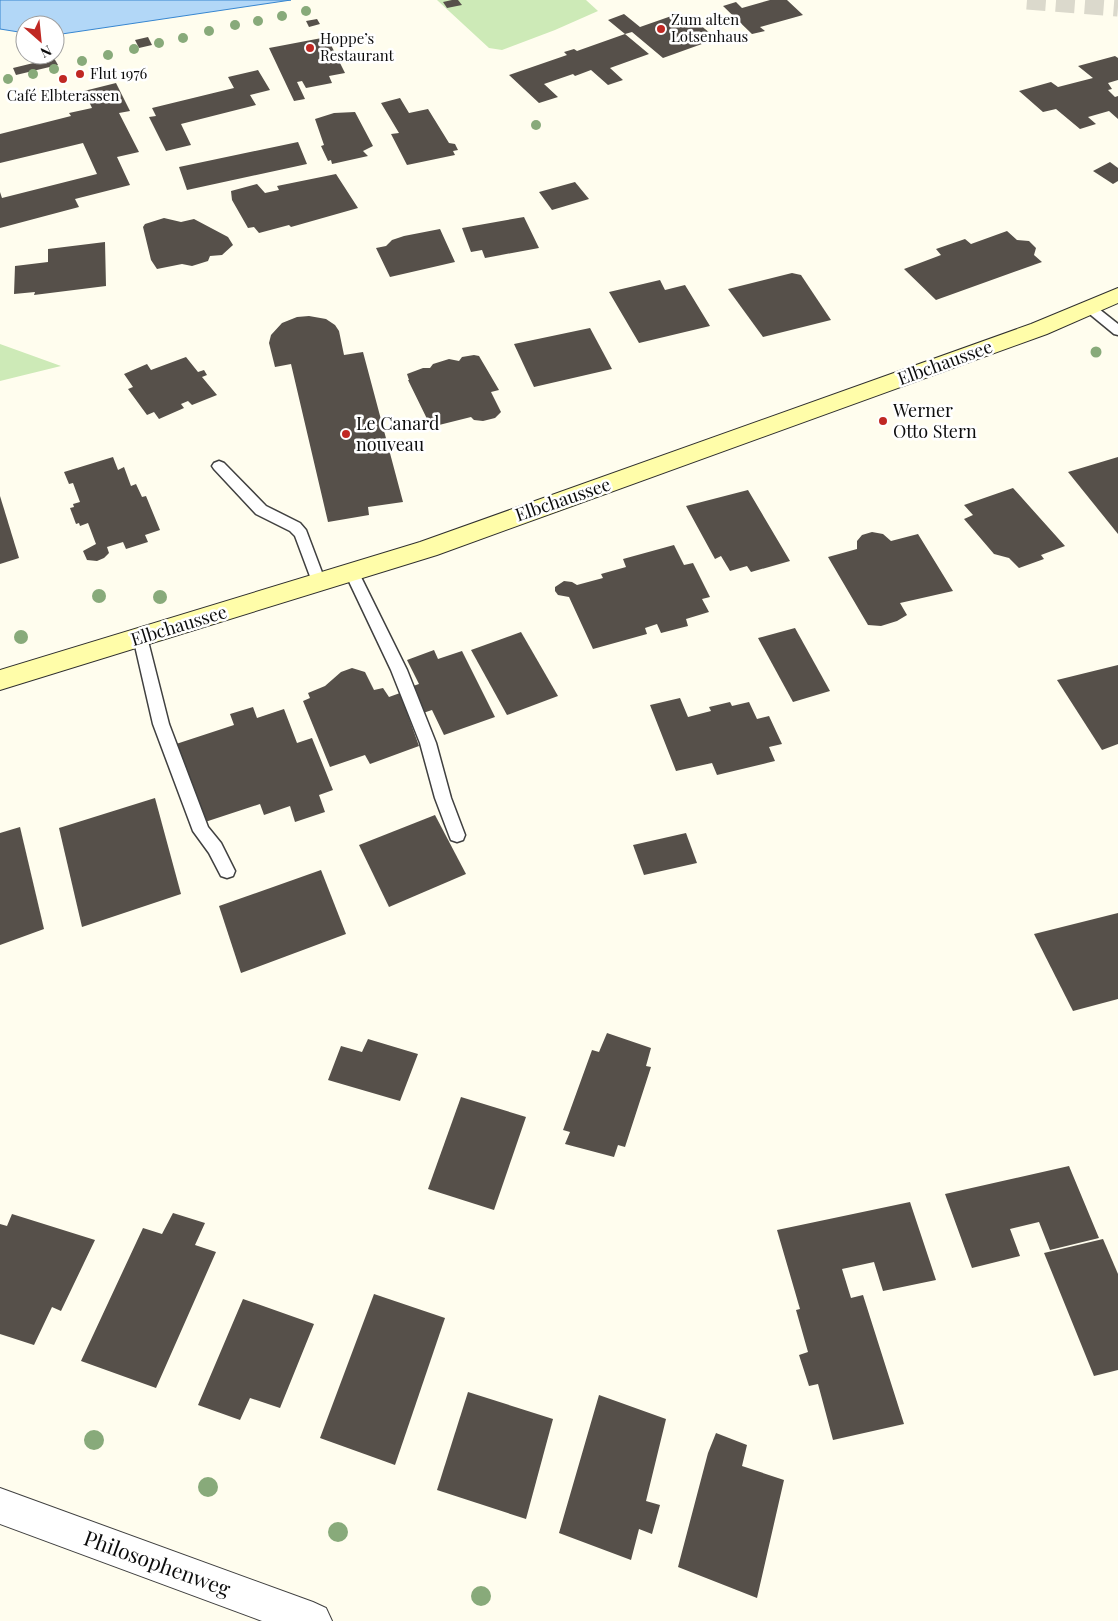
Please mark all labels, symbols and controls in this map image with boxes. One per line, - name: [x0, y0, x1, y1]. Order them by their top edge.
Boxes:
- place label: Zum alten Lotsenhaus: [671, 9, 748, 46]
- north arrow: [15, 15, 65, 65]
- marker: Zum alten Lotsenhaus: [655, 23, 667, 35]
- place label: Hoppe’s Restaurant: [320, 28, 395, 65]
- text: N: [37, 41, 55, 63]
- marker: Hoppe’s Restaurant: [304, 42, 316, 54]
- place label: Flut 1976: [90, 63, 148, 83]
- marker: Flut 1976: [74, 68, 86, 80]
- marker: Café Elbterassen: [57, 73, 69, 85]
- place label: Café Elbterassen: [7, 85, 119, 105]
- street label: Elbchaussee: [894, 334, 995, 390]
- place label: Werner Otto Stern: [892, 398, 977, 443]
- place label: Le Canard nouveau: [356, 411, 440, 456]
- marker: Werner Otto Stern: [877, 415, 889, 427]
- marker: Le Canard nouveau: [340, 428, 352, 440]
- street label: Elbchaussee: [512, 472, 614, 527]
- street label: Elbchaussee: [128, 599, 230, 651]
- street label: Philosophenweg: [81, 1523, 235, 1602]

